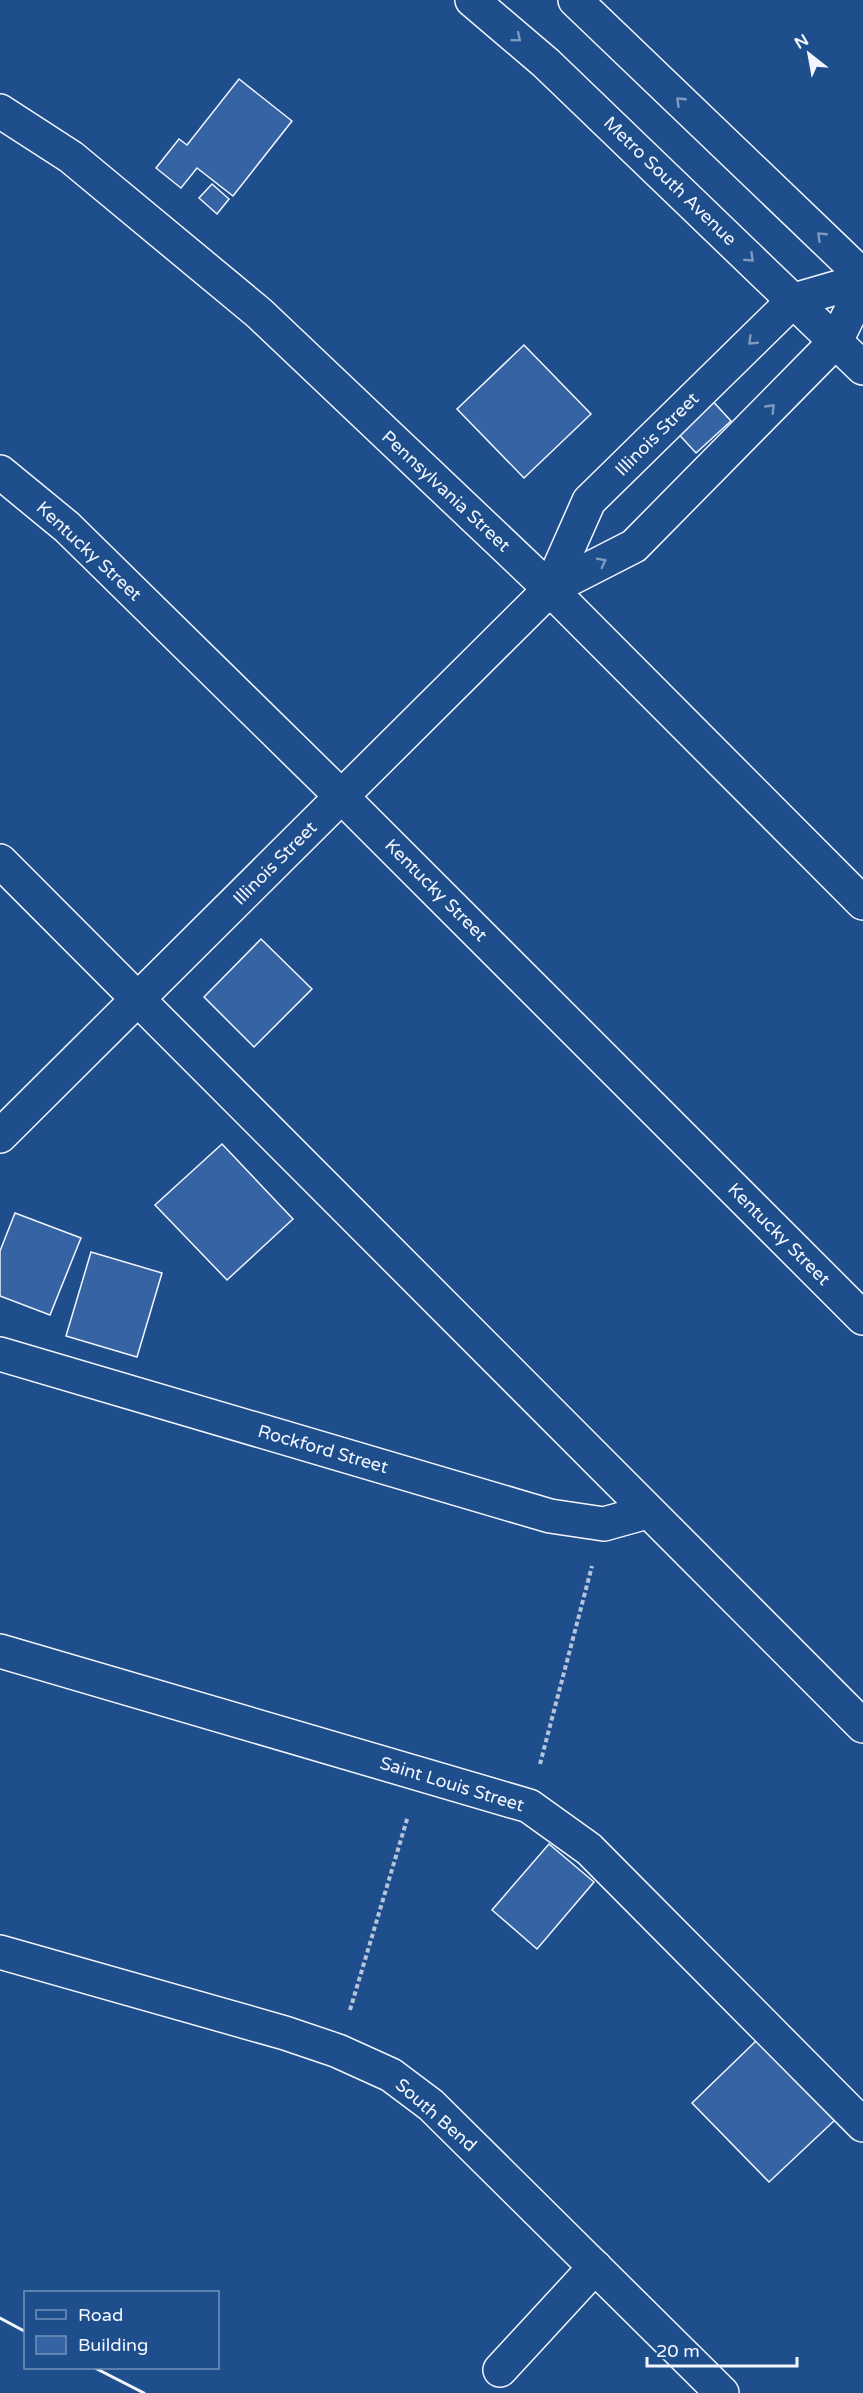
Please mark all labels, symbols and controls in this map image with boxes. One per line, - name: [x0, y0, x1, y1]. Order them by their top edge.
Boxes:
- north arrow: [779, 24, 839, 84]
- text: N: [791, 30, 812, 54]
- one-way arrow: [510, 31, 521, 42]
- one-way arrow: [677, 97, 687, 108]
- street label: Metro South Avenue: [599, 112, 741, 250]
- one-way arrow: [817, 232, 827, 243]
- one-way arrow: [743, 251, 753, 262]
- one-way arrow: [748, 334, 758, 345]
- street label: Illinois Street: [610, 387, 704, 481]
- one-way arrow: [764, 404, 775, 415]
- street label: Pennsylvania Street: [377, 426, 515, 556]
- street label: Kentucky Street: [32, 497, 146, 606]
- one-way arrow: [596, 558, 607, 570]
- street label: Illinois Street: [228, 816, 322, 910]
- street label: Kentucky Street: [380, 834, 492, 946]
- street label: Kentucky Street: [723, 1178, 835, 1290]
- street label: Rockford Street: [255, 1420, 391, 1478]
- street label: Saint Louis Street: [377, 1752, 527, 1816]
- street label: South Bend: [391, 2074, 481, 2156]
- legend: [24, 2291, 219, 2369]
- text: Road: [78, 2304, 123, 2326]
- scale bar: [647, 2330, 797, 2368]
- text: Building: [78, 2334, 148, 2356]
- text: 20 m: [656, 2340, 700, 2362]

